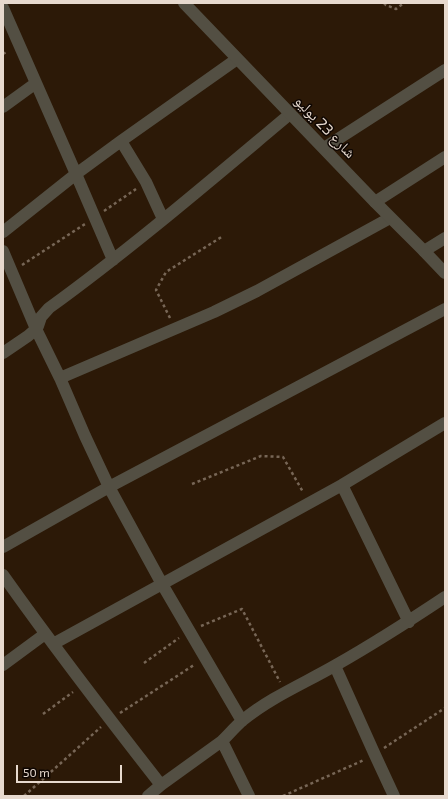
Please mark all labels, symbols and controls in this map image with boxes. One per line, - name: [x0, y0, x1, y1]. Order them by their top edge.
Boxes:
- street label: شارع 23 يوليو: [291, 92, 359, 162]
- scale bar: [18, 757, 124, 783]
- text: 50 m: [23, 765, 50, 779]

